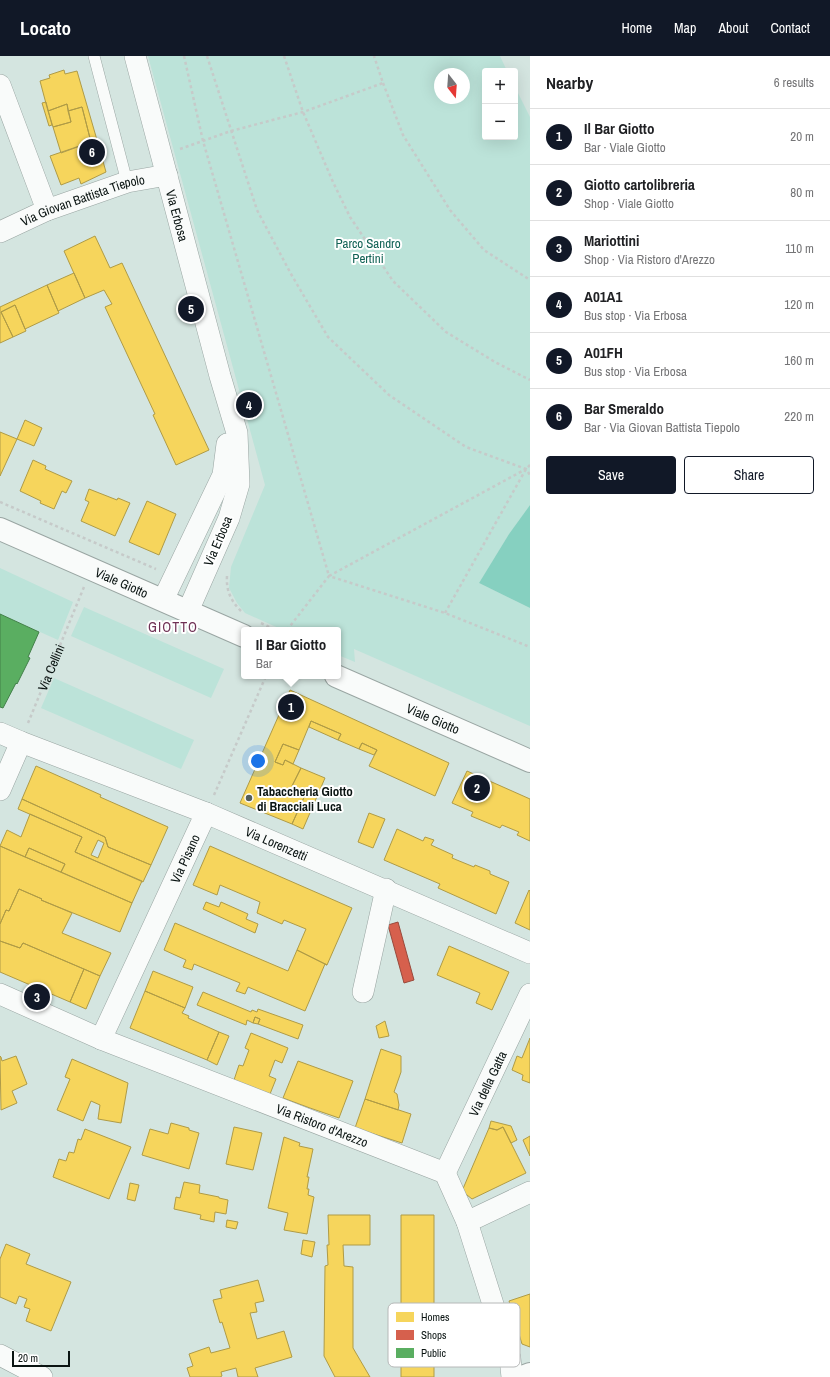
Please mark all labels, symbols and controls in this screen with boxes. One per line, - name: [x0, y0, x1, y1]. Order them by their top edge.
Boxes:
- text: Locato: [20, 15, 71, 41]
- text: Home: [621, 19, 652, 37]
- text: Map: [674, 19, 696, 37]
- text: About: [718, 19, 748, 37]
- text: Contact: [770, 19, 810, 37]
- north arrow: [434, 68, 470, 104]
- map controls: [482, 68, 518, 140]
- button: +: [482, 68, 518, 104]
- text: Nearby: [546, 71, 593, 94]
- text: 6 results: [774, 74, 814, 91]
- button: −: [482, 104, 518, 140]
- text: Il Bar Giotto: [584, 118, 654, 139]
- text: 1: [556, 128, 562, 145]
- text: 20 m: [790, 128, 814, 145]
- pin: 6: [79, 137, 105, 167]
- text: Bar · Viale Giotto: [584, 139, 666, 156]
- street label: Via Giovan Battista Tiepolo: [18, 171, 146, 230]
- text: Giotto cartolibreria: [584, 174, 695, 195]
- text: 2: [556, 184, 562, 201]
- text: 80 m: [790, 184, 814, 201]
- street label: Via Erbosa: [162, 188, 192, 243]
- text: Shop · Viale Giotto: [584, 195, 674, 212]
- text: Mariottini: [584, 230, 639, 251]
- park label: Parco Sandro Pertini: [335, 235, 401, 267]
- text: 3: [556, 240, 562, 257]
- text: 110 m: [785, 240, 814, 257]
- text: Shop · Via Ristoro d'Arezzo: [584, 251, 715, 268]
- text: A01A1: [584, 286, 622, 307]
- pin: 5: [178, 294, 204, 324]
- text: 4: [556, 296, 562, 313]
- text: 120 m: [784, 296, 814, 313]
- text: Bus stop · Via Erbosa: [584, 307, 687, 324]
- text: A01FH: [584, 342, 623, 363]
- text: 5: [556, 352, 562, 369]
- text: 160 m: [784, 352, 814, 369]
- text: Bus stop · Via Erbosa: [584, 363, 687, 380]
- pin: 4: [236, 390, 262, 420]
- text: Bar Smeraldo: [584, 398, 664, 419]
- text: 6: [556, 408, 562, 425]
- text: 220 m: [784, 408, 814, 425]
- text: Bar · Via Giovan Battista Tiepolo: [584, 419, 740, 436]
- button: Save: [546, 456, 676, 494]
- button: Share: [684, 456, 814, 494]
- street label: Via Erbosa: [200, 513, 236, 569]
- street label: Viale Giotto: [93, 563, 151, 602]
- district label: GIOTTO: [148, 618, 198, 636]
- popup: [241, 627, 341, 679]
- text: Il Bar Giotto: [256, 634, 326, 655]
- street label: Via Cellini: [34, 642, 68, 693]
- text: Bar: [256, 655, 272, 672]
- pin: 1: [278, 692, 304, 722]
- street label: Viale Giotto: [404, 699, 462, 738]
- your location: [248, 751, 268, 771]
- pin: 2: [464, 773, 490, 803]
- place label: Tabaccheria Giotto di Bracciali Luca: [257, 783, 353, 815]
- marker: Tabaccheria Giotto di Bracciali Luca: [244, 793, 254, 803]
- street label: Via Lorenzetti: [243, 823, 311, 865]
- street label: Via Pisano: [166, 831, 204, 886]
- pin: 3: [24, 982, 50, 1012]
- street label: Via della Gatta: [465, 1048, 510, 1119]
- street label: Via Ristoro d'Arezzo: [274, 1100, 371, 1151]
- legend: [388, 1303, 520, 1367]
- text: Homes: [421, 1310, 450, 1324]
- text: Shops: [421, 1328, 447, 1342]
- text: Public: [421, 1346, 447, 1360]
- scale bar: [12, 1349, 70, 1368]
- text: 20 m: [18, 1351, 38, 1365]

